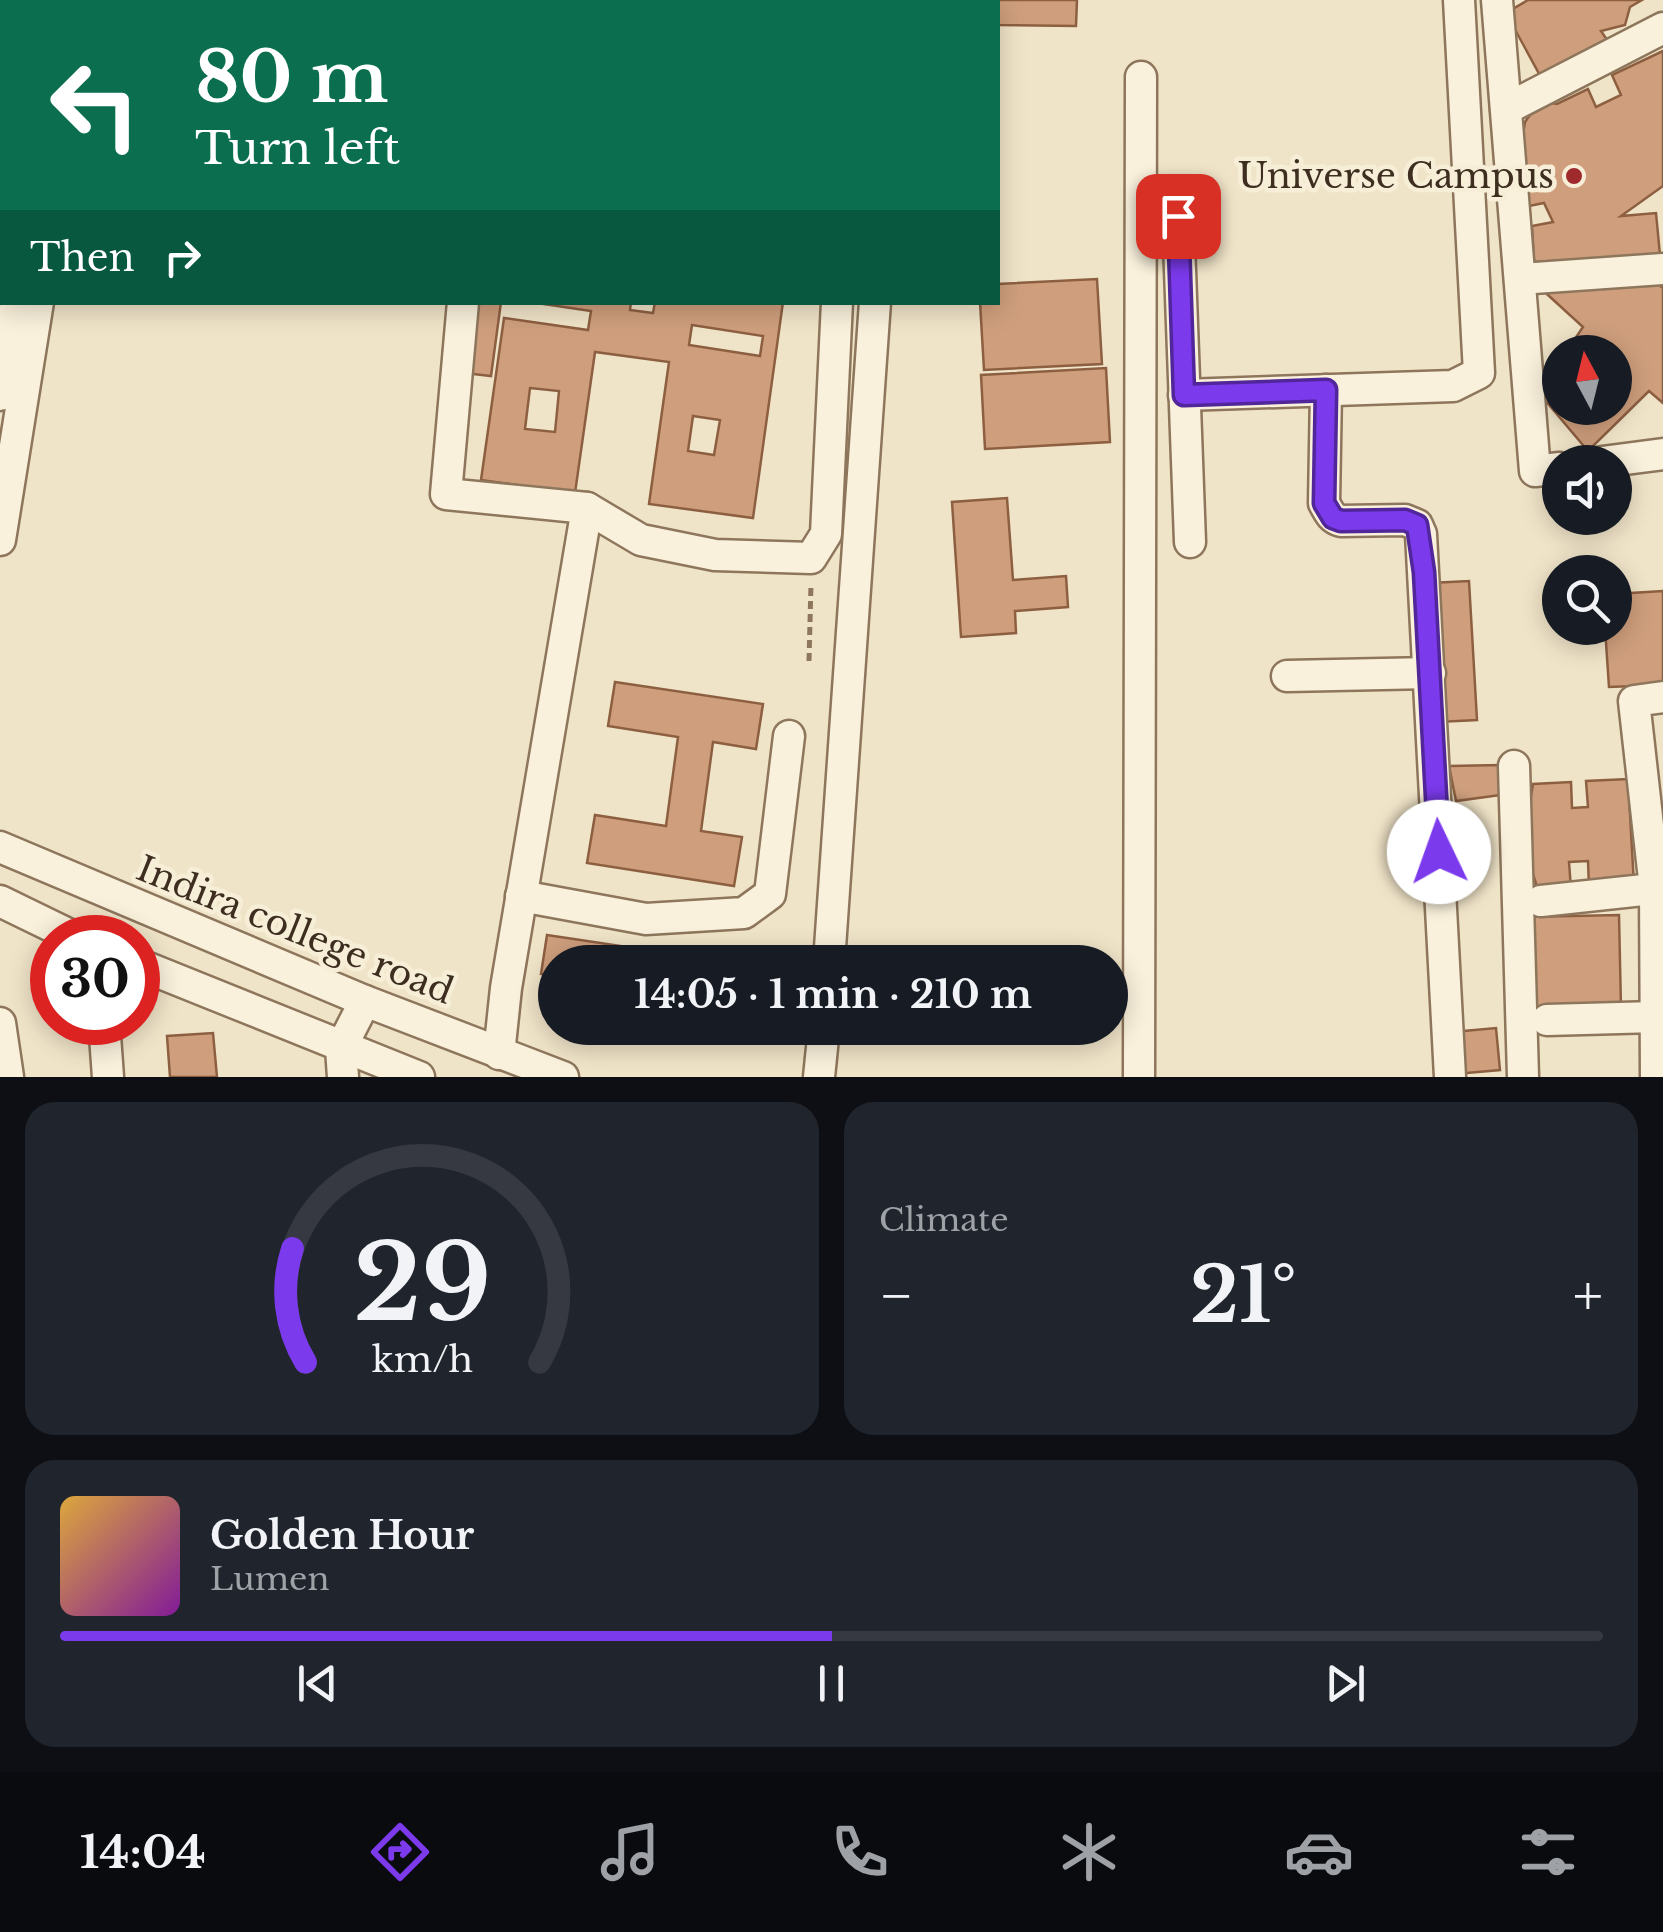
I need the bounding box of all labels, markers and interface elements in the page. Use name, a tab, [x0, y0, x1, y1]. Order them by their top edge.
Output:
text: 80 m	[195, 34, 388, 121]
icon: left	[30, 40, 160, 170]
text: Turn left	[195, 120, 400, 176]
place label: Universe Campus	[1238, 154, 1554, 197]
marker: Universe Campus	[1563, 165, 1585, 187]
pin	[1136, 174, 1221, 259]
icon: arrive	[1151, 189, 1206, 244]
icon: right	[155, 230, 210, 285]
text: Then	[30, 234, 135, 281]
north arrow	[1542, 335, 1632, 425]
map controls	[1542, 335, 1632, 645]
button: sound	[1542, 445, 1632, 535]
button: search	[1542, 555, 1632, 645]
position arrow	[1387, 800, 1491, 904]
street label: Indira college road	[131, 846, 460, 1013]
speed limit sign: 30	[30, 915, 160, 1045]
text: 14:05 · 1 min · 210 m	[634, 971, 1032, 1018]
text: Climate	[879, 1200, 1008, 1240]
text: 29	[353, 1219, 491, 1348]
text: 21°	[1190, 1249, 1297, 1342]
text: −	[879, 1262, 914, 1330]
text: +	[1573, 1262, 1603, 1330]
text: km/h	[371, 1337, 473, 1382]
text: Golden Hour	[210, 1512, 474, 1559]
text: Lumen	[210, 1559, 329, 1599]
icon: previous	[290, 1656, 345, 1711]
icon: pause	[804, 1656, 859, 1711]
icon: next	[1318, 1656, 1373, 1711]
icon: directions	[365, 1817, 435, 1887]
icon: music	[595, 1817, 665, 1887]
icon: phone	[825, 1817, 895, 1887]
icon: climate	[1054, 1817, 1124, 1887]
icon: car	[1284, 1817, 1354, 1887]
icon: filters	[1513, 1817, 1583, 1887]
text: 14:04	[80, 1824, 206, 1880]

